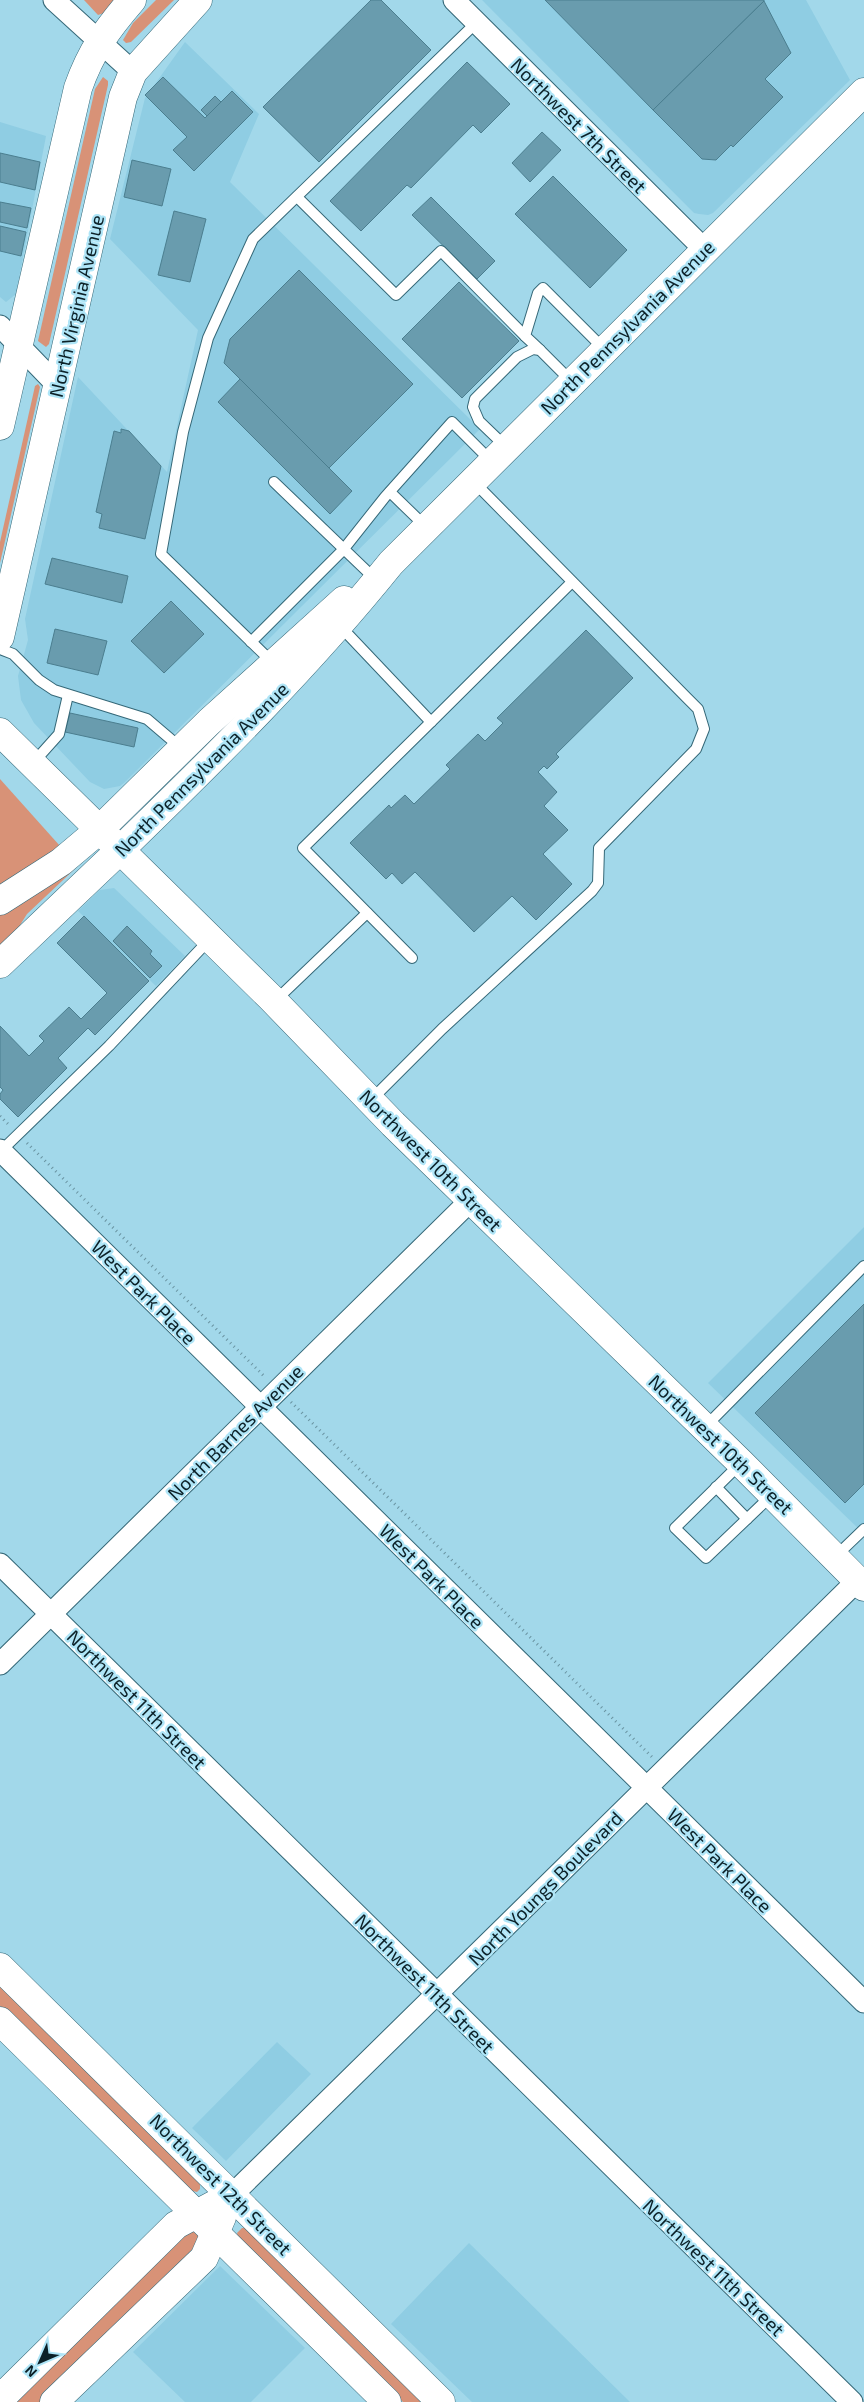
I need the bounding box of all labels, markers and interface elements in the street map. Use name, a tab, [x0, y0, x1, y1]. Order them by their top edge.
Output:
street label: Northwest 7th Street	[506, 52, 652, 198]
street label: North Virginia Avenue	[44, 212, 108, 400]
street label: North Pennsylvania Avenue	[535, 235, 719, 419]
street label: North Pennsylvania Avenue	[109, 677, 293, 861]
street label: Northwest 10th Street	[355, 1084, 507, 1236]
street label: West Park Place	[87, 1235, 201, 1349]
street label: North Barnes Avenue	[162, 1359, 308, 1505]
street label: Northwest 10th Street	[644, 1369, 798, 1519]
street label: West Park Place	[375, 1519, 489, 1633]
street label: Northwest 11th Street	[63, 1625, 211, 1773]
street label: West Park Place	[663, 1803, 777, 1917]
street label: North Youngs Boulevard	[463, 1806, 627, 1970]
street label: Northwest 11th Street	[351, 1909, 499, 2057]
street label: Northwest 12th Street	[145, 2108, 297, 2260]
street label: Northwest 11th Street	[639, 2194, 789, 2340]
north arrow	[15, 2337, 65, 2387]
text: N	[21, 2362, 40, 2381]

